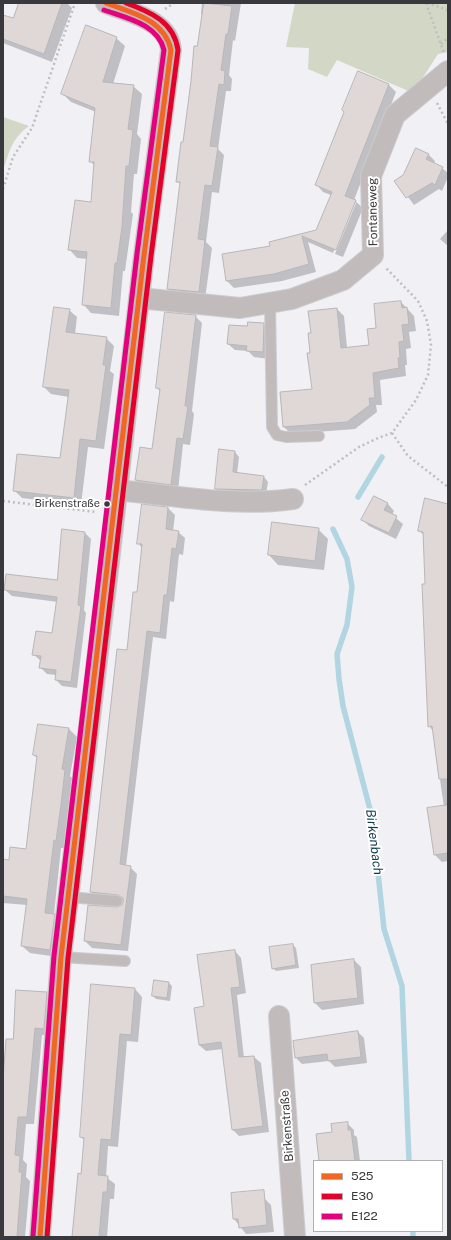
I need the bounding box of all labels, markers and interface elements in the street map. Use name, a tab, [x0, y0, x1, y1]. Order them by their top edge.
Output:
street label: Fontaneweg	[365, 177, 381, 247]
place label: Birkenstraße	[34, 497, 100, 511]
marker: Birkenstraße	[102, 499, 112, 509]
water label: Birkenbach	[362, 808, 386, 876]
street label: Birkenstraße	[277, 1090, 297, 1162]
legend	[313, 1160, 443, 1232]
text: 525	[351, 1169, 374, 1183]
text: E30	[351, 1189, 373, 1203]
text: E122	[351, 1209, 378, 1223]

